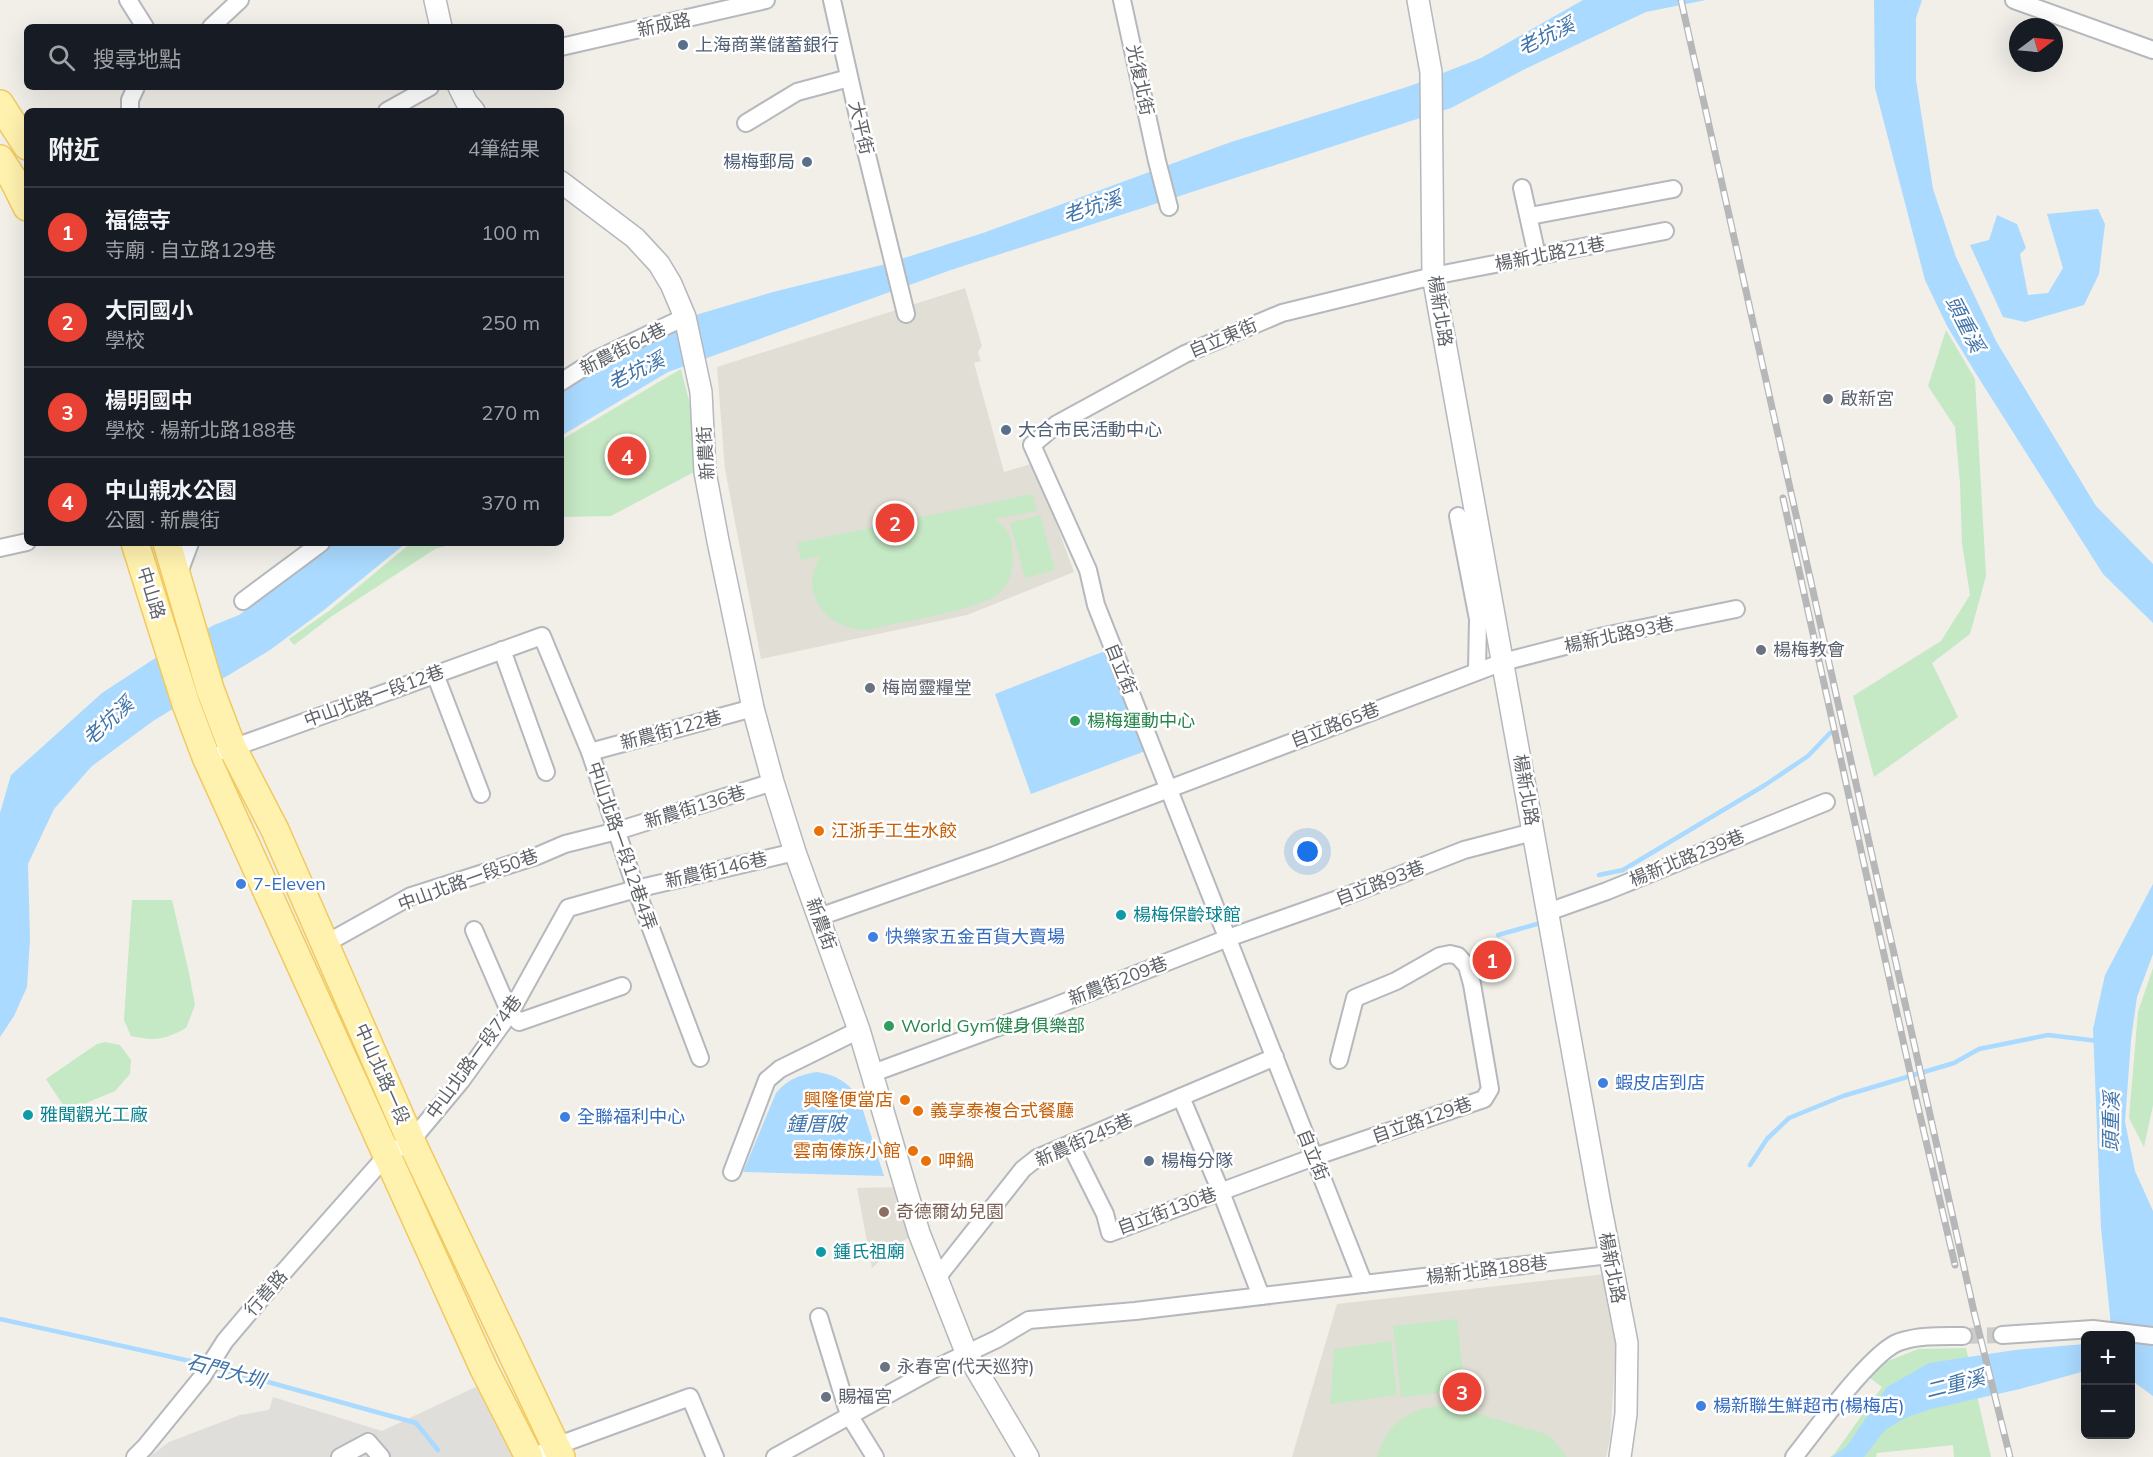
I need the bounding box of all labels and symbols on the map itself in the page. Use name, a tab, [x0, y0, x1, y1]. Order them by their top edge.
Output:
street label: 新成路	[635, 8, 693, 41]
water label: 老坑溪	[1513, 10, 1581, 60]
north arrow	[2009, 18, 2063, 72]
place label: 上海商業儲蓄銀行	[695, 33, 839, 56]
marker: 上海商業儲蓄銀行	[676, 38, 690, 52]
street label: 光復北街	[1122, 42, 1159, 118]
street label: 大平街	[844, 99, 879, 157]
place label: 楊梅郵局	[723, 150, 795, 173]
marker: 楊梅郵局	[800, 155, 814, 169]
water label: 老坑溪	[1059, 184, 1127, 228]
street label: 楊新北路21巷	[1493, 232, 1607, 275]
street label: 楊新北路	[1424, 274, 1457, 348]
water label: 頭重溪	[1941, 291, 1992, 359]
street label: 自立東街	[1185, 313, 1260, 362]
street label: 新農街64巷	[576, 317, 670, 380]
water label: 老坑溪	[603, 345, 671, 395]
place label: 啟新宮	[1840, 387, 1894, 410]
marker: 啟新宮	[1821, 392, 1835, 406]
place label: 大合市民活動中心	[1018, 418, 1162, 441]
marker: 大合市民活動中心	[999, 423, 1013, 437]
street label: 新農街	[692, 425, 719, 481]
pin: 4	[608, 434, 646, 478]
pin: 2	[876, 500, 914, 546]
street label: 中山路	[133, 564, 170, 622]
street label: 楊新北路93巷	[1562, 612, 1676, 657]
place label: 楊梅教會	[1773, 638, 1845, 661]
street label: 自立街	[1101, 639, 1142, 698]
marker: 楊梅教會	[1754, 643, 1768, 657]
street label: 中山北路一段12巷	[301, 659, 447, 732]
place label: 梅崗靈糧堂	[882, 676, 972, 699]
marker: 梅崗靈糧堂	[863, 681, 877, 695]
water label: 老坑溪	[77, 689, 141, 750]
street label: 自立路65巷	[1287, 697, 1383, 752]
street label: 新農街122巷	[617, 705, 724, 754]
place label: 楊梅運動中心	[1087, 709, 1195, 732]
marker: 楊梅運動中心	[1068, 714, 1082, 728]
street label: 楊新北路	[1509, 752, 1544, 827]
street label: 中山北路一段12巷4弄	[583, 759, 662, 933]
street label: 新農街136巷	[642, 780, 748, 833]
place label: 江浙手工生水餃	[831, 819, 957, 842]
marker: 江浙手工生水餃	[812, 824, 826, 838]
street label: 楊新北路239巷	[1626, 824, 1748, 891]
your location	[1293, 837, 1322, 866]
street label: 中山北路一段50巷	[395, 843, 541, 916]
street label: 新農街146巷	[662, 847, 769, 892]
street label: 自立路93巷	[1332, 855, 1428, 910]
place label: 7-Eleven	[253, 872, 326, 895]
marker: 7-Eleven	[234, 877, 248, 891]
street label: 新農街	[801, 895, 842, 953]
place label: 楊梅保齡球館	[1133, 903, 1241, 926]
marker: 楊梅保齡球館	[1114, 908, 1128, 922]
place label: 快樂家五金百貨大賣場	[885, 925, 1065, 948]
marker: 快樂家五金百貨大賣場	[866, 930, 880, 944]
pin: 1	[1472, 938, 1512, 982]
street label: 新農街209巷	[1065, 951, 1171, 1010]
street label: 中山北路一段74巷	[421, 990, 526, 1123]
place label: World Gym健身俱樂部	[901, 1014, 1085, 1037]
marker: World Gym健身俱樂部	[882, 1019, 896, 1033]
street label: 中山北路一段	[350, 1020, 415, 1128]
place label: 蝦皮店到店	[1615, 1071, 1705, 1094]
marker: 蝦皮店到店	[1596, 1076, 1610, 1090]
place label: 興隆便當店	[803, 1088, 893, 1111]
water label: 頭重溪	[2097, 1089, 2124, 1152]
street label: 自立路129巷	[1369, 1092, 1475, 1147]
marker: 興隆便當店	[898, 1093, 912, 1107]
place label: 義享泰複合式餐廳	[930, 1099, 1074, 1122]
place label: 雅聞觀光工廠	[40, 1103, 148, 1126]
marker: 義享泰複合式餐廳	[911, 1104, 925, 1118]
place label: 全聯福利中心	[577, 1105, 685, 1128]
marker: 雅聞觀光工廠	[21, 1108, 35, 1122]
street label: 新農街245巷	[1031, 1108, 1136, 1171]
marker: 全聯福利中心	[558, 1110, 572, 1124]
water label: 鍾厝陂	[786, 1111, 849, 1136]
street label: 自立街	[1293, 1125, 1334, 1184]
place label: 雲南傣族小館	[793, 1139, 901, 1162]
marker: 雲南傣族小館	[906, 1144, 920, 1158]
place label: 呷鍋	[938, 1149, 974, 1172]
place label: 楊梅分隊	[1161, 1149, 1233, 1172]
marker: 呷鍋	[919, 1154, 933, 1168]
marker: 楊梅分隊	[1142, 1154, 1156, 1168]
street label: 自立街130巷	[1114, 1182, 1220, 1239]
place label: 奇德爾幼兒園	[896, 1200, 1004, 1223]
marker: 奇德爾幼兒園	[877, 1205, 891, 1219]
street label: 楊新北路	[1594, 1230, 1631, 1305]
place label: 鍾氏祖廟	[833, 1240, 905, 1263]
marker: 鍾氏祖廟	[814, 1245, 828, 1259]
street label: 楊新北路188巷	[1425, 1251, 1549, 1288]
street label: 行善路	[239, 1265, 292, 1321]
water label: 石門大圳	[184, 1348, 271, 1394]
place label: 永春宮(代天巡狩)	[897, 1355, 1034, 1378]
marker: 永春宮(代天巡狩)	[878, 1360, 892, 1374]
water label: 二重溪	[1923, 1363, 1990, 1403]
pin: 3	[1442, 1370, 1482, 1414]
place label: 賜福宮	[838, 1385, 892, 1408]
marker: 賜福宮	[819, 1390, 833, 1404]
place label: 楊新聯生鮮超市(楊梅店)	[1713, 1394, 1904, 1417]
marker: 楊新聯生鮮超市(楊梅店)	[1694, 1399, 1708, 1413]

